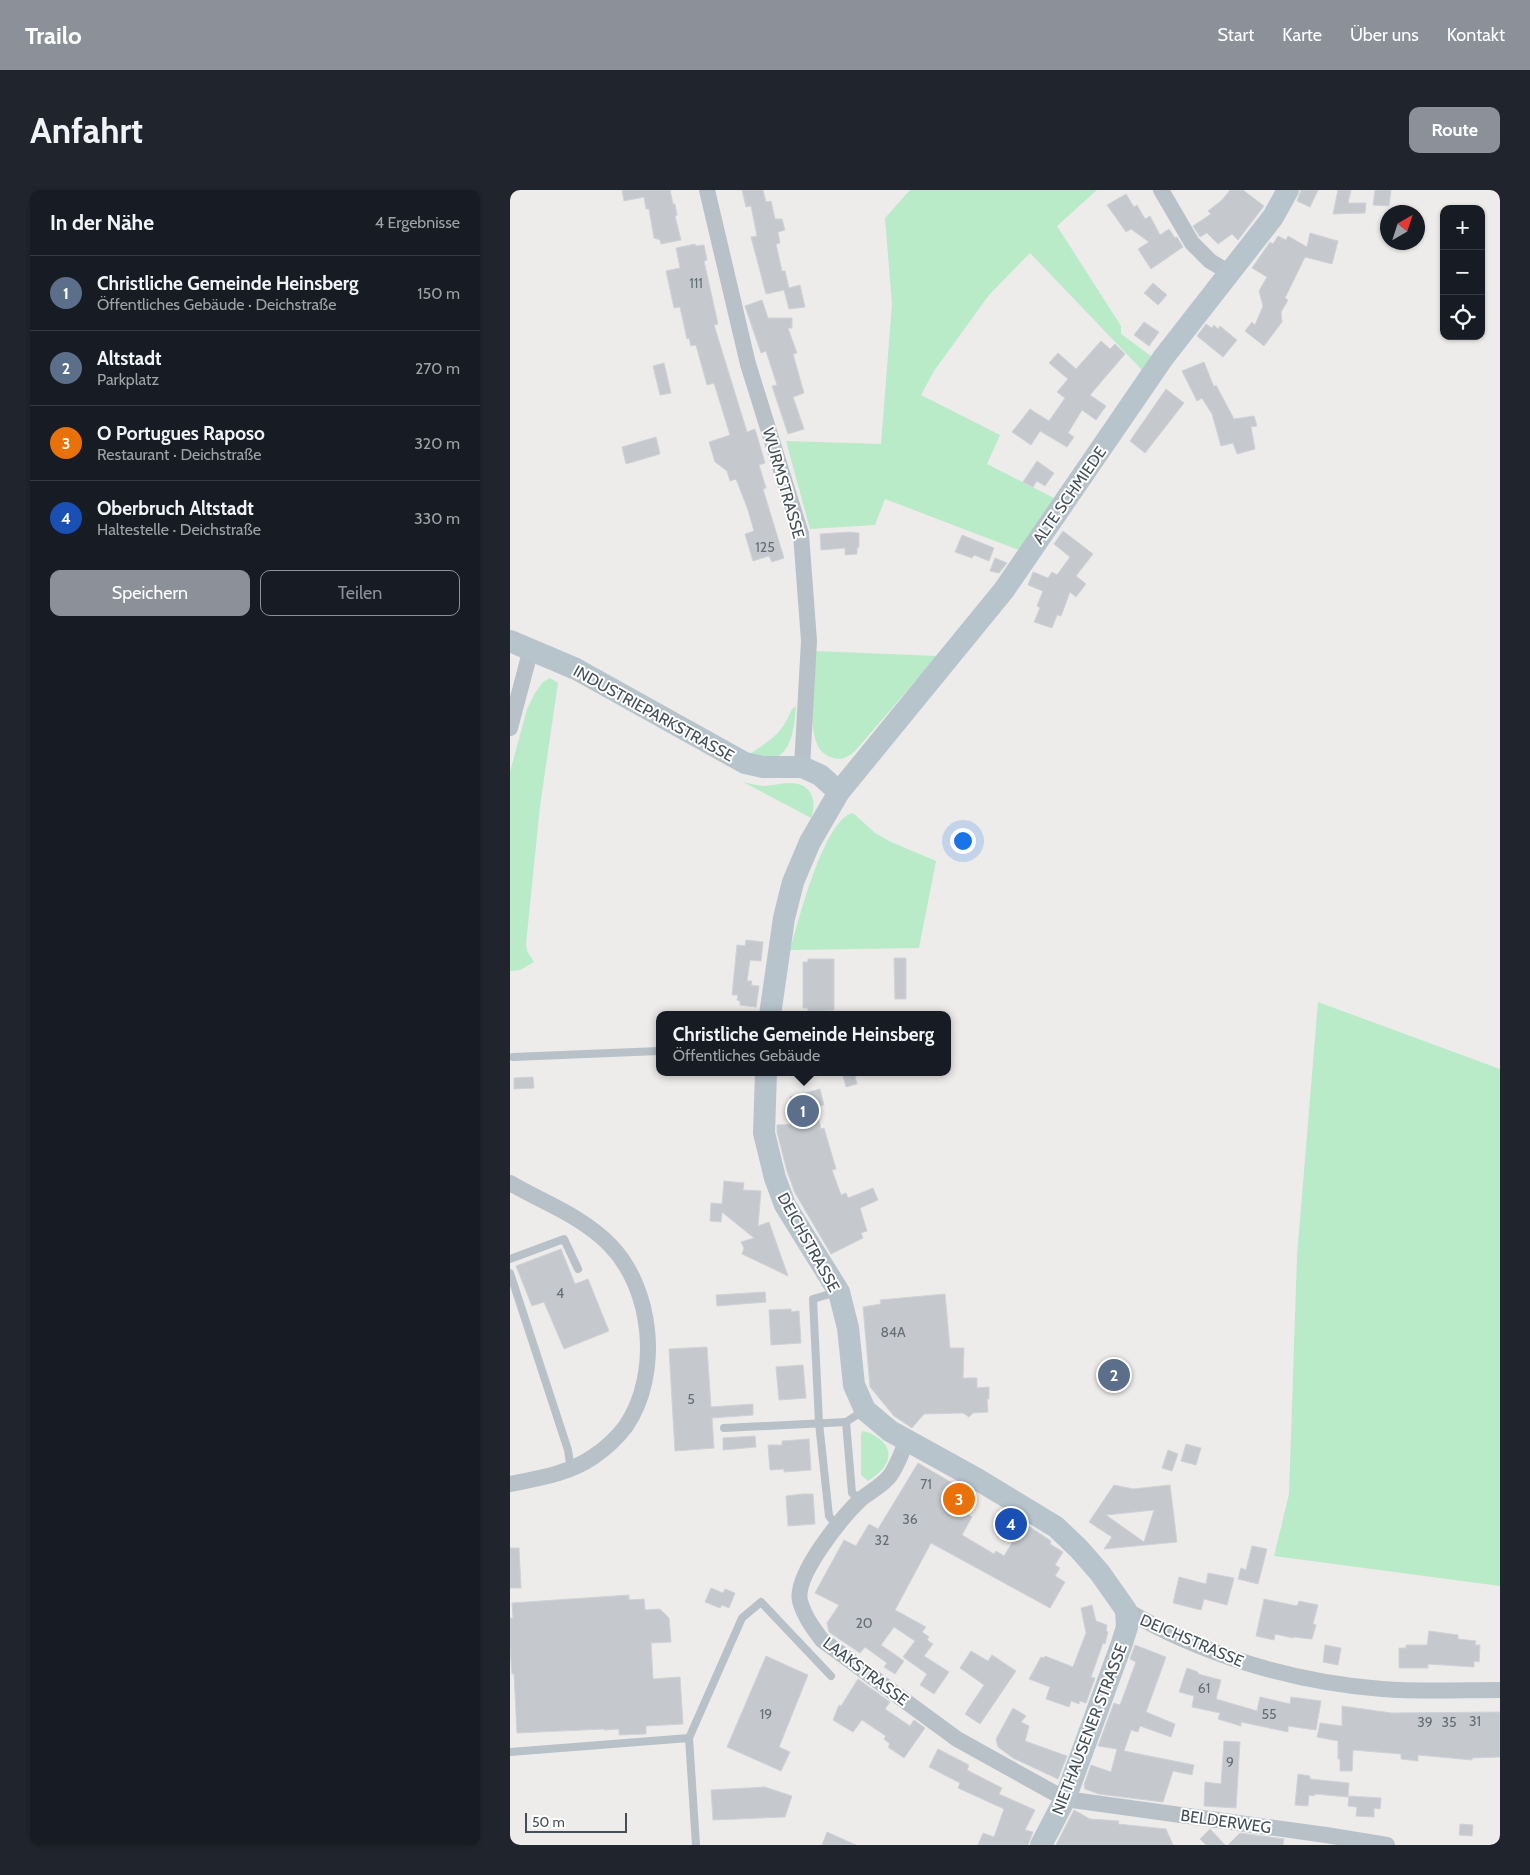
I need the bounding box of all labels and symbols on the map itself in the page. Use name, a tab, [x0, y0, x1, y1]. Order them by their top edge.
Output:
north arrow	[1380, 205, 1425, 250]
house number: 111	[689, 274, 703, 292]
street label: WURMSTRASSE	[759, 426, 808, 541]
street label: ALTE SCHMIEDE	[1029, 443, 1110, 548]
house number: 125	[755, 538, 775, 556]
street label: INDUSTRIEPARKSTRASSE	[570, 661, 738, 766]
your location	[950, 828, 976, 854]
pin: 1	[787, 1092, 819, 1130]
street label: DEICHSTRASSE	[773, 1189, 844, 1295]
house number: 4	[556, 1284, 564, 1302]
house number: 84A	[880, 1323, 906, 1341]
pin: 2	[1098, 1356, 1130, 1394]
house number: 5	[687, 1390, 695, 1408]
house number: 71	[920, 1475, 932, 1493]
pin: 3	[943, 1480, 975, 1518]
pin: 4	[995, 1505, 1027, 1543]
house number: 36	[902, 1510, 918, 1528]
house number: 32	[875, 1531, 889, 1549]
street label: DEICHSTRASSE	[1137, 1610, 1247, 1671]
house number: 20	[855, 1614, 873, 1632]
street label: LAAKSTRASSE	[819, 1633, 912, 1710]
street label: NIETHAUSENER STRASSE	[1048, 1641, 1131, 1817]
house number: 61	[1198, 1679, 1210, 1697]
house number: 19	[760, 1705, 772, 1723]
house number: 55	[1261, 1705, 1277, 1723]
house number: 31	[1469, 1712, 1481, 1730]
house number: 39	[1417, 1713, 1433, 1731]
house number: 35	[1441, 1713, 1457, 1731]
house number: 9	[1226, 1753, 1234, 1771]
street label: BELDERWEG	[1179, 1806, 1272, 1837]
scale bar	[525, 1810, 628, 1833]

